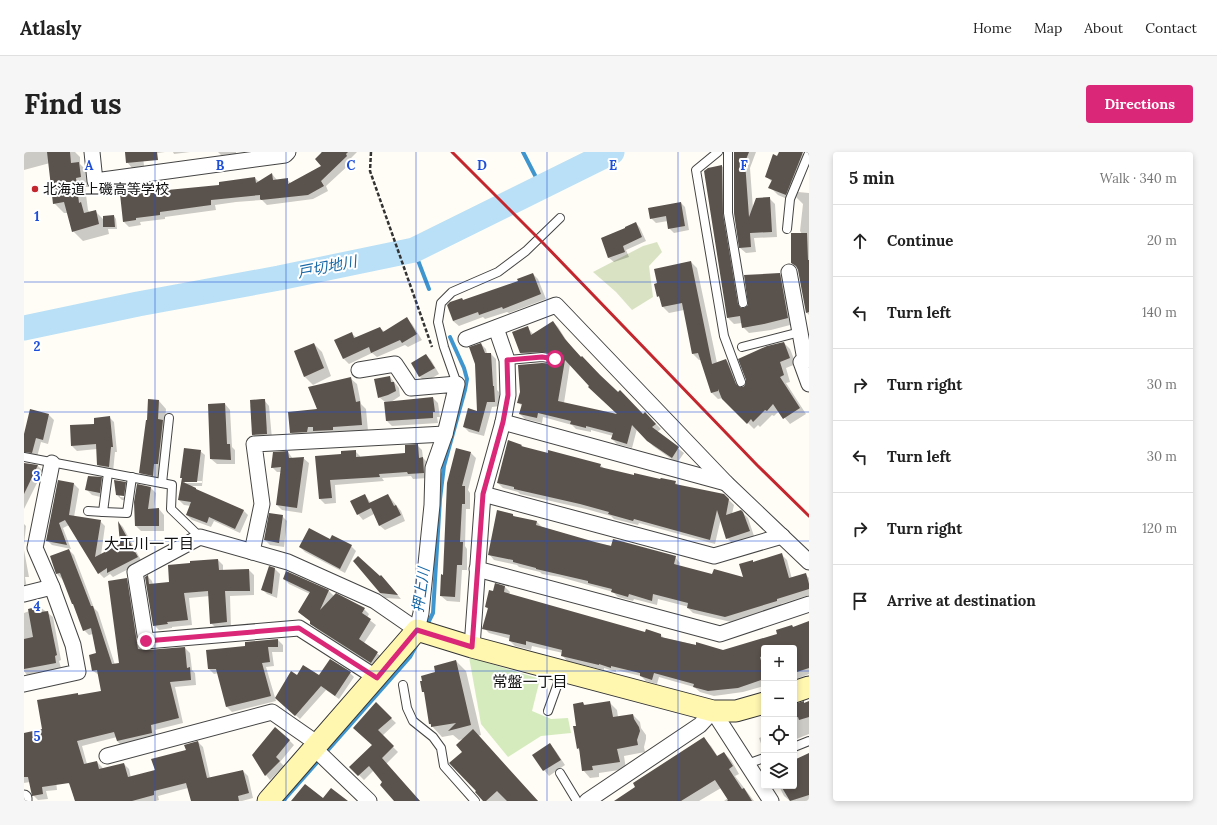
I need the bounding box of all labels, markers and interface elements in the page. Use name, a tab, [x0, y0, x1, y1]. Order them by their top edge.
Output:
text: Atlasly	[20, 16, 81, 40]
text: Home	[973, 19, 1012, 37]
text: Map	[1034, 19, 1062, 37]
text: About	[1084, 19, 1123, 37]
text: Contact	[1145, 19, 1197, 37]
button: Directions	[1086, 85, 1193, 123]
text: Find us	[24, 86, 122, 122]
text: A	[85, 157, 94, 174]
text: B	[216, 157, 225, 174]
text: C	[347, 157, 356, 174]
text: D	[477, 157, 487, 174]
text: E	[609, 157, 617, 174]
text: F	[740, 157, 748, 174]
text: 5 min	[849, 167, 895, 189]
text: Walk · 340 m	[1100, 170, 1177, 187]
place label: 北海道上磯高等学校	[43, 180, 169, 198]
marker: 北海道上磯高等学校	[30, 184, 40, 194]
text: 1	[34, 208, 40, 225]
icon: ahead	[849, 230, 871, 252]
text: Continue	[887, 231, 953, 250]
text: 20 m	[1147, 232, 1177, 249]
water label: 戸切地川	[296, 251, 360, 282]
icon: left	[849, 302, 871, 324]
text: Turn left	[887, 303, 951, 322]
text: 140 m	[1142, 304, 1177, 321]
text: 2	[34, 338, 41, 355]
route start	[546, 350, 564, 368]
icon: right	[849, 374, 871, 396]
text: Turn right	[887, 375, 963, 394]
text: 30 m	[1147, 376, 1177, 393]
icon: left	[849, 446, 871, 468]
text: Turn left	[887, 447, 951, 466]
text: 30 m	[1147, 448, 1177, 465]
text: 3	[33, 468, 41, 485]
icon: right	[849, 518, 871, 540]
text: Turn right	[887, 519, 963, 538]
text: 120 m	[1142, 520, 1177, 537]
district label: 大工川一丁目	[104, 534, 194, 553]
water label: 押上川	[408, 564, 433, 614]
icon: arrive	[849, 590, 871, 612]
text: Arrive at destination	[887, 591, 1036, 610]
text: 4	[33, 598, 41, 615]
route end	[137, 632, 155, 650]
map controls	[761, 645, 797, 789]
button: +	[761, 645, 797, 681]
district label: 常盤一丁目	[492, 672, 568, 691]
button: −	[761, 681, 797, 717]
button: locate	[761, 717, 797, 753]
text: 5	[33, 728, 41, 745]
button: layers	[761, 753, 797, 789]

